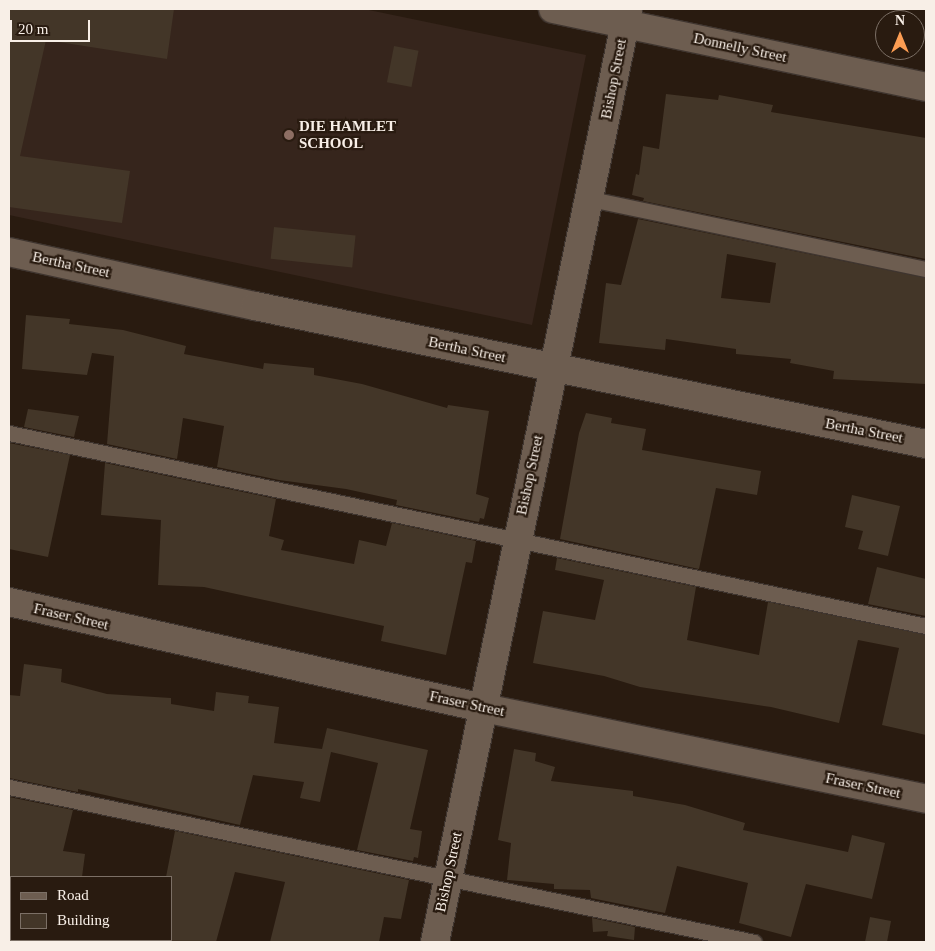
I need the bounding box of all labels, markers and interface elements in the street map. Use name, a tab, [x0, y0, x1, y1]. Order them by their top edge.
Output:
scale bar	[12, 10, 92, 42]
north arrow	[875, 10, 925, 60]
text: N	[895, 13, 905, 28]
text: 20 m	[18, 21, 48, 37]
street label: Donnelly Street	[692, 29, 788, 67]
street label: Bishop Street	[597, 37, 631, 121]
place label: DIE HAMLET SCHOOL	[299, 117, 396, 152]
marker: DIE HAMLET SCHOOL	[283, 129, 295, 141]
street label: Bertha Street	[31, 248, 111, 282]
street label: Bertha Street	[427, 333, 507, 367]
street label: Bertha Street	[824, 415, 904, 447]
street label: Bishop Street	[513, 433, 547, 517]
street label: Fraser Street	[32, 600, 110, 634]
street label: Fraser Street	[428, 687, 506, 721]
street label: Fraser Street	[824, 769, 902, 803]
street label: Bishop Street	[432, 830, 466, 914]
legend	[10, 876, 172, 941]
text: Road	[57, 887, 89, 903]
text: Building	[57, 912, 110, 928]

